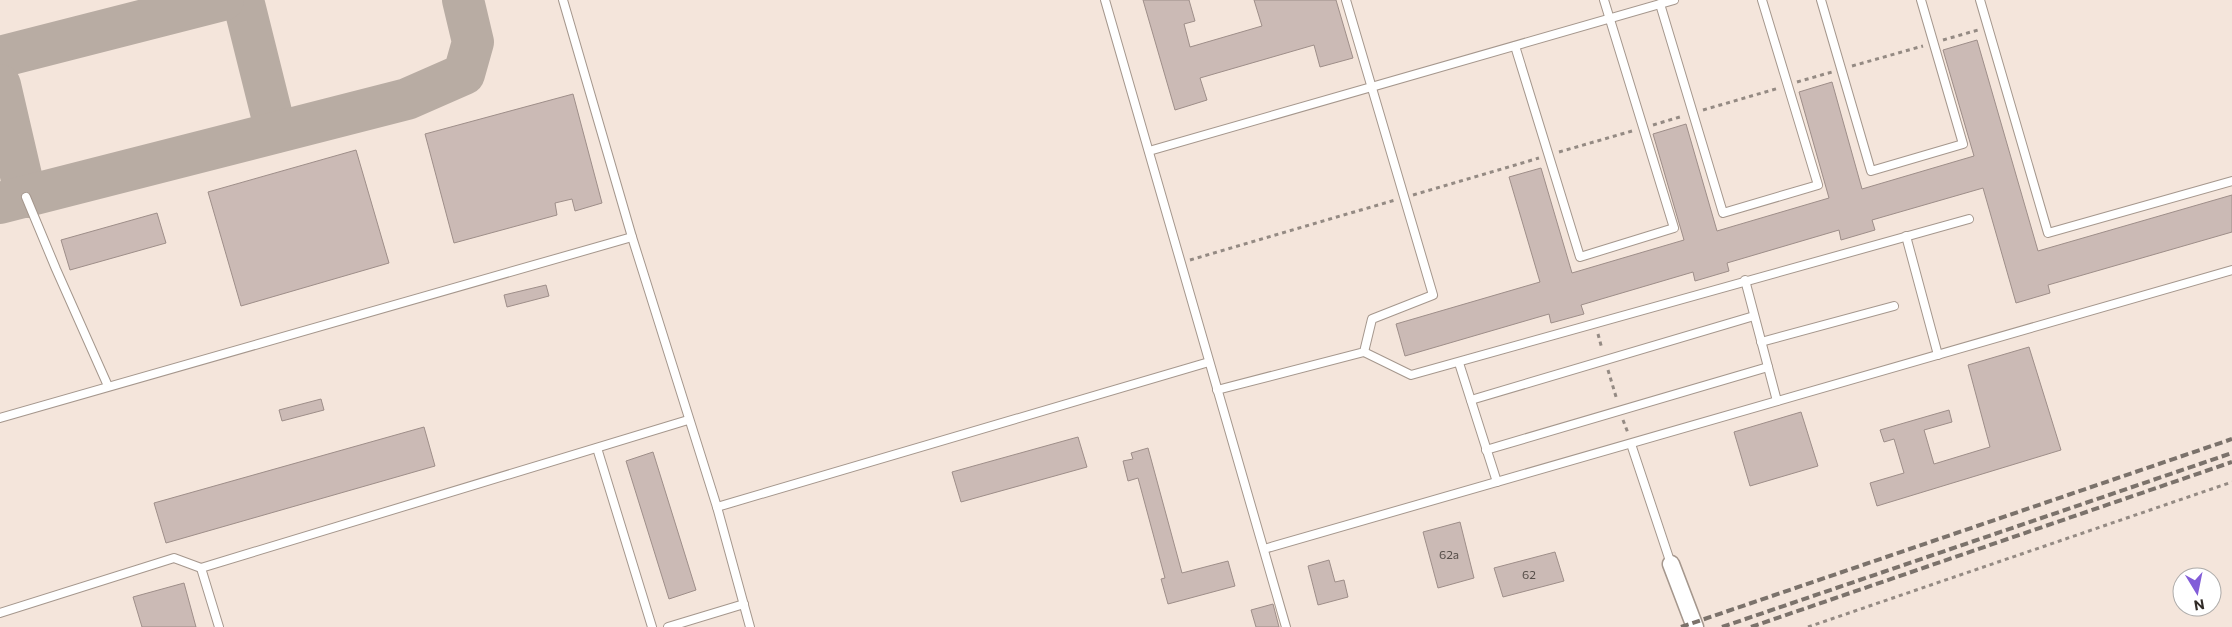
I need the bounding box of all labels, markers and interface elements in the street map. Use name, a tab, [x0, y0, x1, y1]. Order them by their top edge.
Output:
house number: 62a	[1439, 547, 1459, 561]
house number: 62	[1522, 567, 1536, 581]
north arrow	[2172, 567, 2222, 617]
text: N	[2193, 596, 2206, 615]

